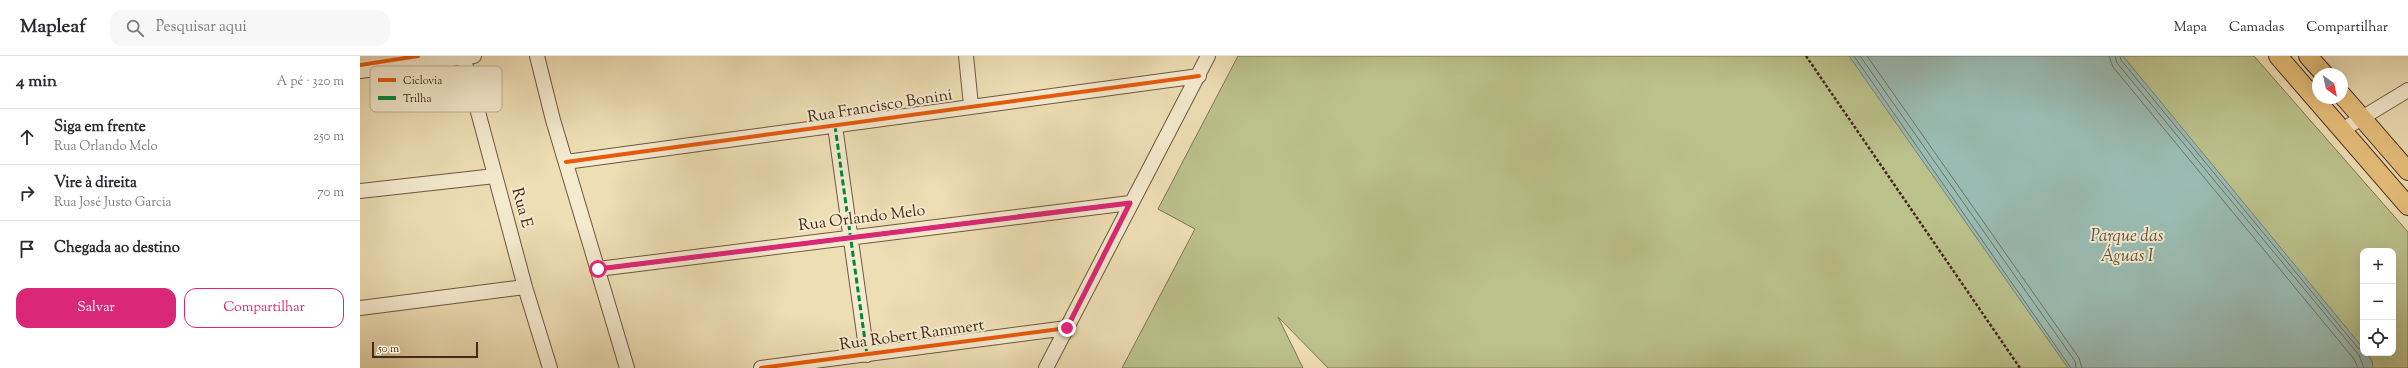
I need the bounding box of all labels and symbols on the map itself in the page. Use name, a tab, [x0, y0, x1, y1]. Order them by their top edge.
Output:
legend	[370, 66, 502, 112]
north arrow	[2312, 68, 2348, 104]
text: Ciclovia	[403, 73, 442, 89]
street label: Rua Francisco Bonini	[806, 84, 955, 130]
text: Trilha	[403, 91, 432, 107]
street label: Rua E	[505, 185, 537, 231]
street label: Rua Orlando Melo	[797, 200, 927, 238]
water label: Parque das Águas I	[2091, 225, 2164, 269]
route start	[589, 260, 607, 278]
street label: Rua Robert Rammert	[838, 314, 986, 358]
route end	[1058, 319, 1076, 337]
scale bar	[372, 340, 478, 359]

